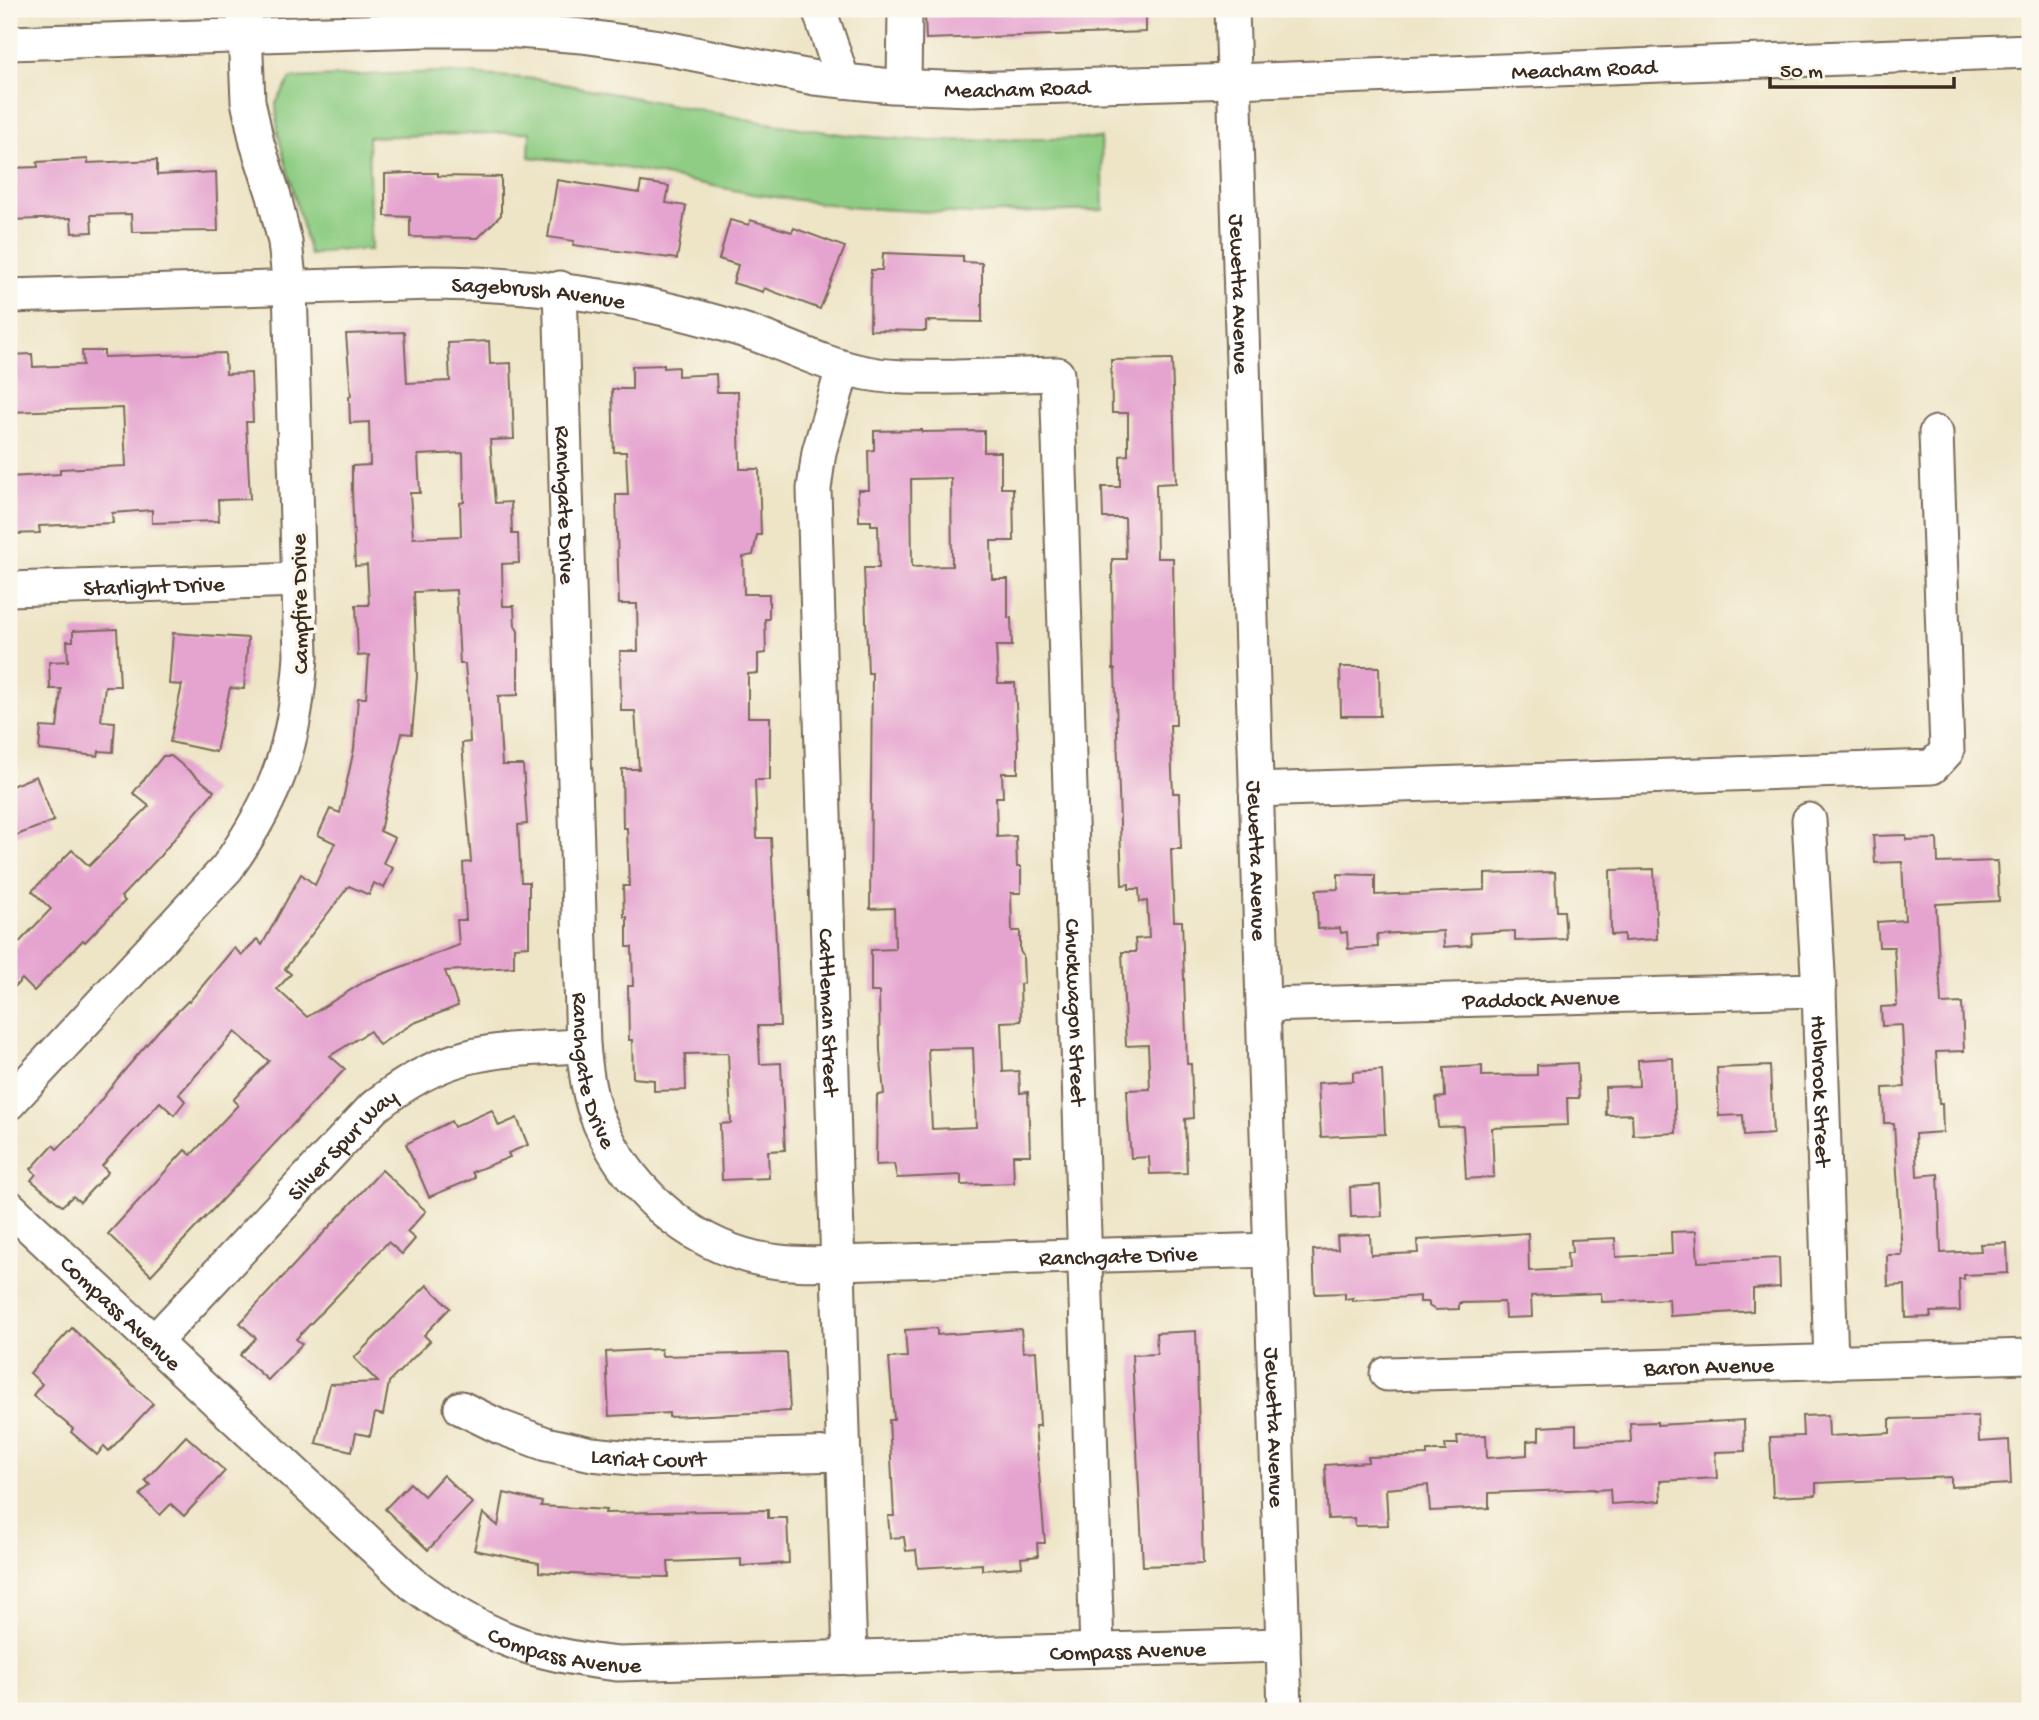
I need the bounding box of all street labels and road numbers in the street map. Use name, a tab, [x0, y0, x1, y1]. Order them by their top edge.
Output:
street label: Meacham Road	[1511, 55, 1659, 88]
street label: Meacham Road	[944, 75, 1092, 106]
street label: Jewetta Avenue	[1221, 214, 1253, 375]
street label: Sagebrush Avenue	[451, 273, 628, 317]
street label: Ranchgate Drive	[547, 425, 579, 586]
street label: Campfire Drive	[287, 532, 316, 674]
street label: Starlight Drive	[83, 572, 226, 604]
street label: Jewetta Avenue	[1239, 780, 1271, 942]
street label: Chuckwagon Street	[1057, 918, 1090, 1108]
street label: Cattleman Street	[811, 928, 843, 1098]
street label: Paddock Avenue	[1461, 985, 1621, 1017]
street label: Ranchgate Drive	[564, 992, 621, 1155]
street label: Holbrook Street	[1803, 1015, 1835, 1168]
street label: Silver Spur Way	[283, 1084, 403, 1208]
street label: Ranchgate Drive	[1038, 1242, 1199, 1274]
street label: Compass Avenue	[53, 1251, 186, 1379]
street label: Jewetta Avenue	[1257, 1347, 1289, 1509]
street label: Baron Avenue	[1642, 1353, 1776, 1384]
street label: Lariat Court	[589, 1444, 708, 1476]
street label: Compass Avenue	[482, 1623, 643, 1681]
street label: Compass Avenue	[1049, 1637, 1208, 1669]

